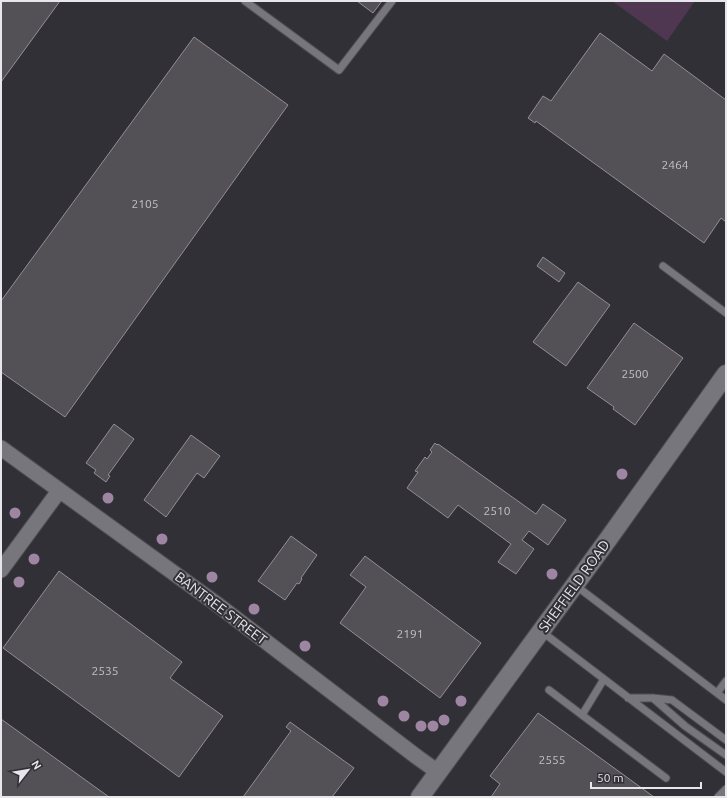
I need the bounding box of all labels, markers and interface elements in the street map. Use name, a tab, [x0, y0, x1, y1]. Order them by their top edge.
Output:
house number: 2464	[661, 158, 689, 171]
house number: 2105	[131, 197, 159, 210]
house number: 2500	[621, 367, 649, 380]
house number: 2510	[483, 504, 511, 517]
street label: SHEFFIELD ROAD	[535, 537, 613, 635]
street label: BANTREE STREET	[172, 568, 270, 648]
house number: 2191	[396, 627, 424, 640]
house number: 2535	[91, 664, 119, 677]
north arrow	[8, 750, 48, 790]
house number: 2555	[538, 753, 566, 766]
text: N	[29, 758, 44, 771]
scale bar	[591, 764, 701, 790]
text: 50 m	[597, 771, 624, 784]

